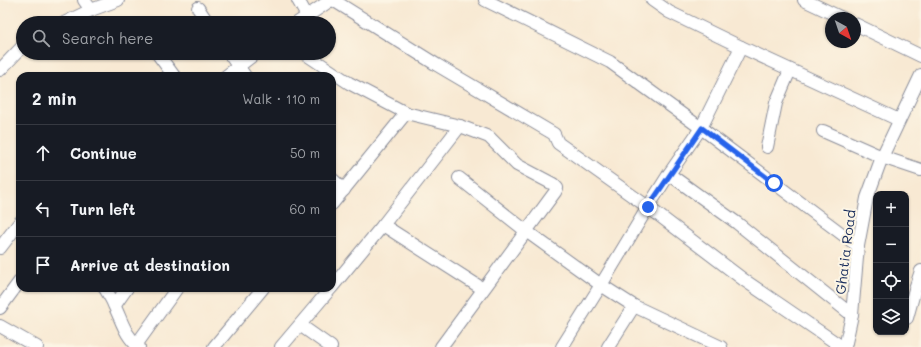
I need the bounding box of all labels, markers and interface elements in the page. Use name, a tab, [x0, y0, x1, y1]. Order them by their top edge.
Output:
north arrow	[825, 12, 861, 48]
search box	[16, 16, 336, 60]
icon: search	[30, 27, 52, 49]
text: Search here	[62, 28, 153, 48]
text: 2 min	[32, 87, 77, 109]
text: Walk · 110 m	[242, 90, 320, 107]
icon: ahead	[32, 142, 54, 164]
text: Continue	[70, 143, 137, 163]
text: 50 m	[290, 144, 320, 161]
route start	[765, 174, 783, 192]
map controls	[873, 191, 909, 335]
button: +	[873, 191, 909, 227]
icon: left	[32, 198, 54, 220]
route end	[639, 198, 657, 216]
text: Turn left	[70, 199, 135, 219]
text: 60 m	[290, 200, 320, 217]
street label: Ghatia Road	[830, 208, 860, 296]
button: −	[873, 227, 909, 263]
icon: arrive	[32, 254, 54, 276]
text: Arrive at destination	[70, 255, 230, 275]
button: locate	[873, 263, 909, 299]
button: layers	[873, 299, 909, 335]

